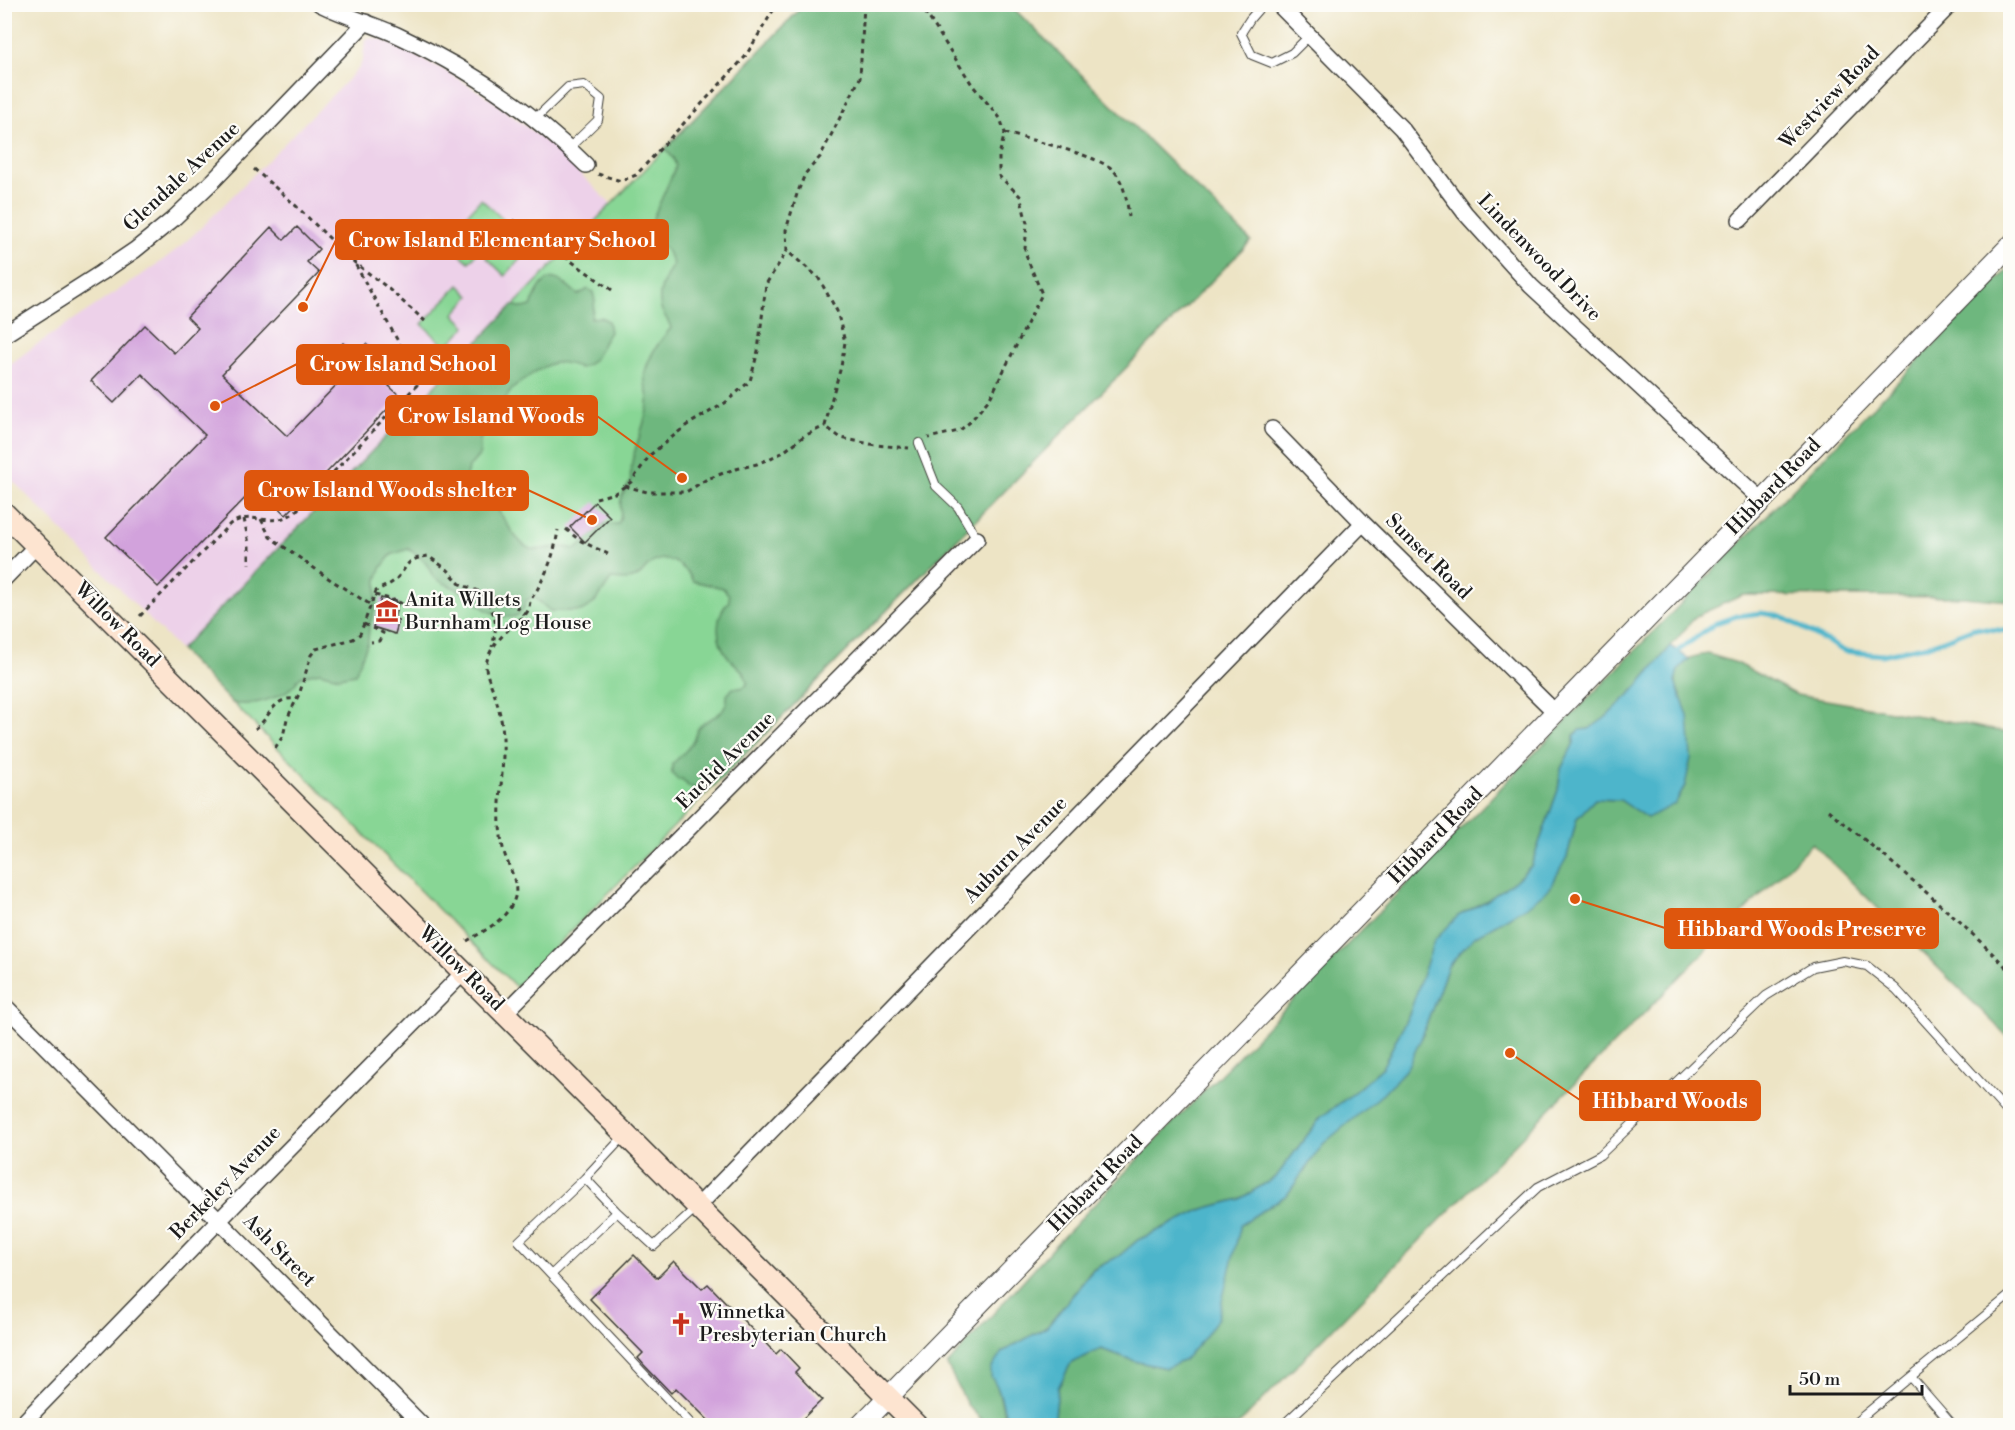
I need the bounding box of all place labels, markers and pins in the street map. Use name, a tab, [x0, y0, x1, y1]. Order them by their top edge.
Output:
callout: Crow Island Elementary School	[336, 220, 668, 259]
callout: Crow Island School	[297, 345, 509, 384]
callout: Crow Island Woods	[386, 396, 597, 435]
callout: Crow Island Woods shelter	[245, 471, 528, 510]
place label: Anita Willets Burnham Log House	[404, 588, 592, 636]
museum icon: Anita Willets Burnham Log House	[374, 598, 400, 624]
callout: Hibbard Woods Preserve	[1665, 909, 1938, 948]
callout: Hibbard Woods	[1580, 1081, 1760, 1120]
place label: Winnetka Presbyterian Church	[698, 1300, 887, 1348]
church icon: Winnetka Presbyterian Church	[668, 1311, 694, 1337]

